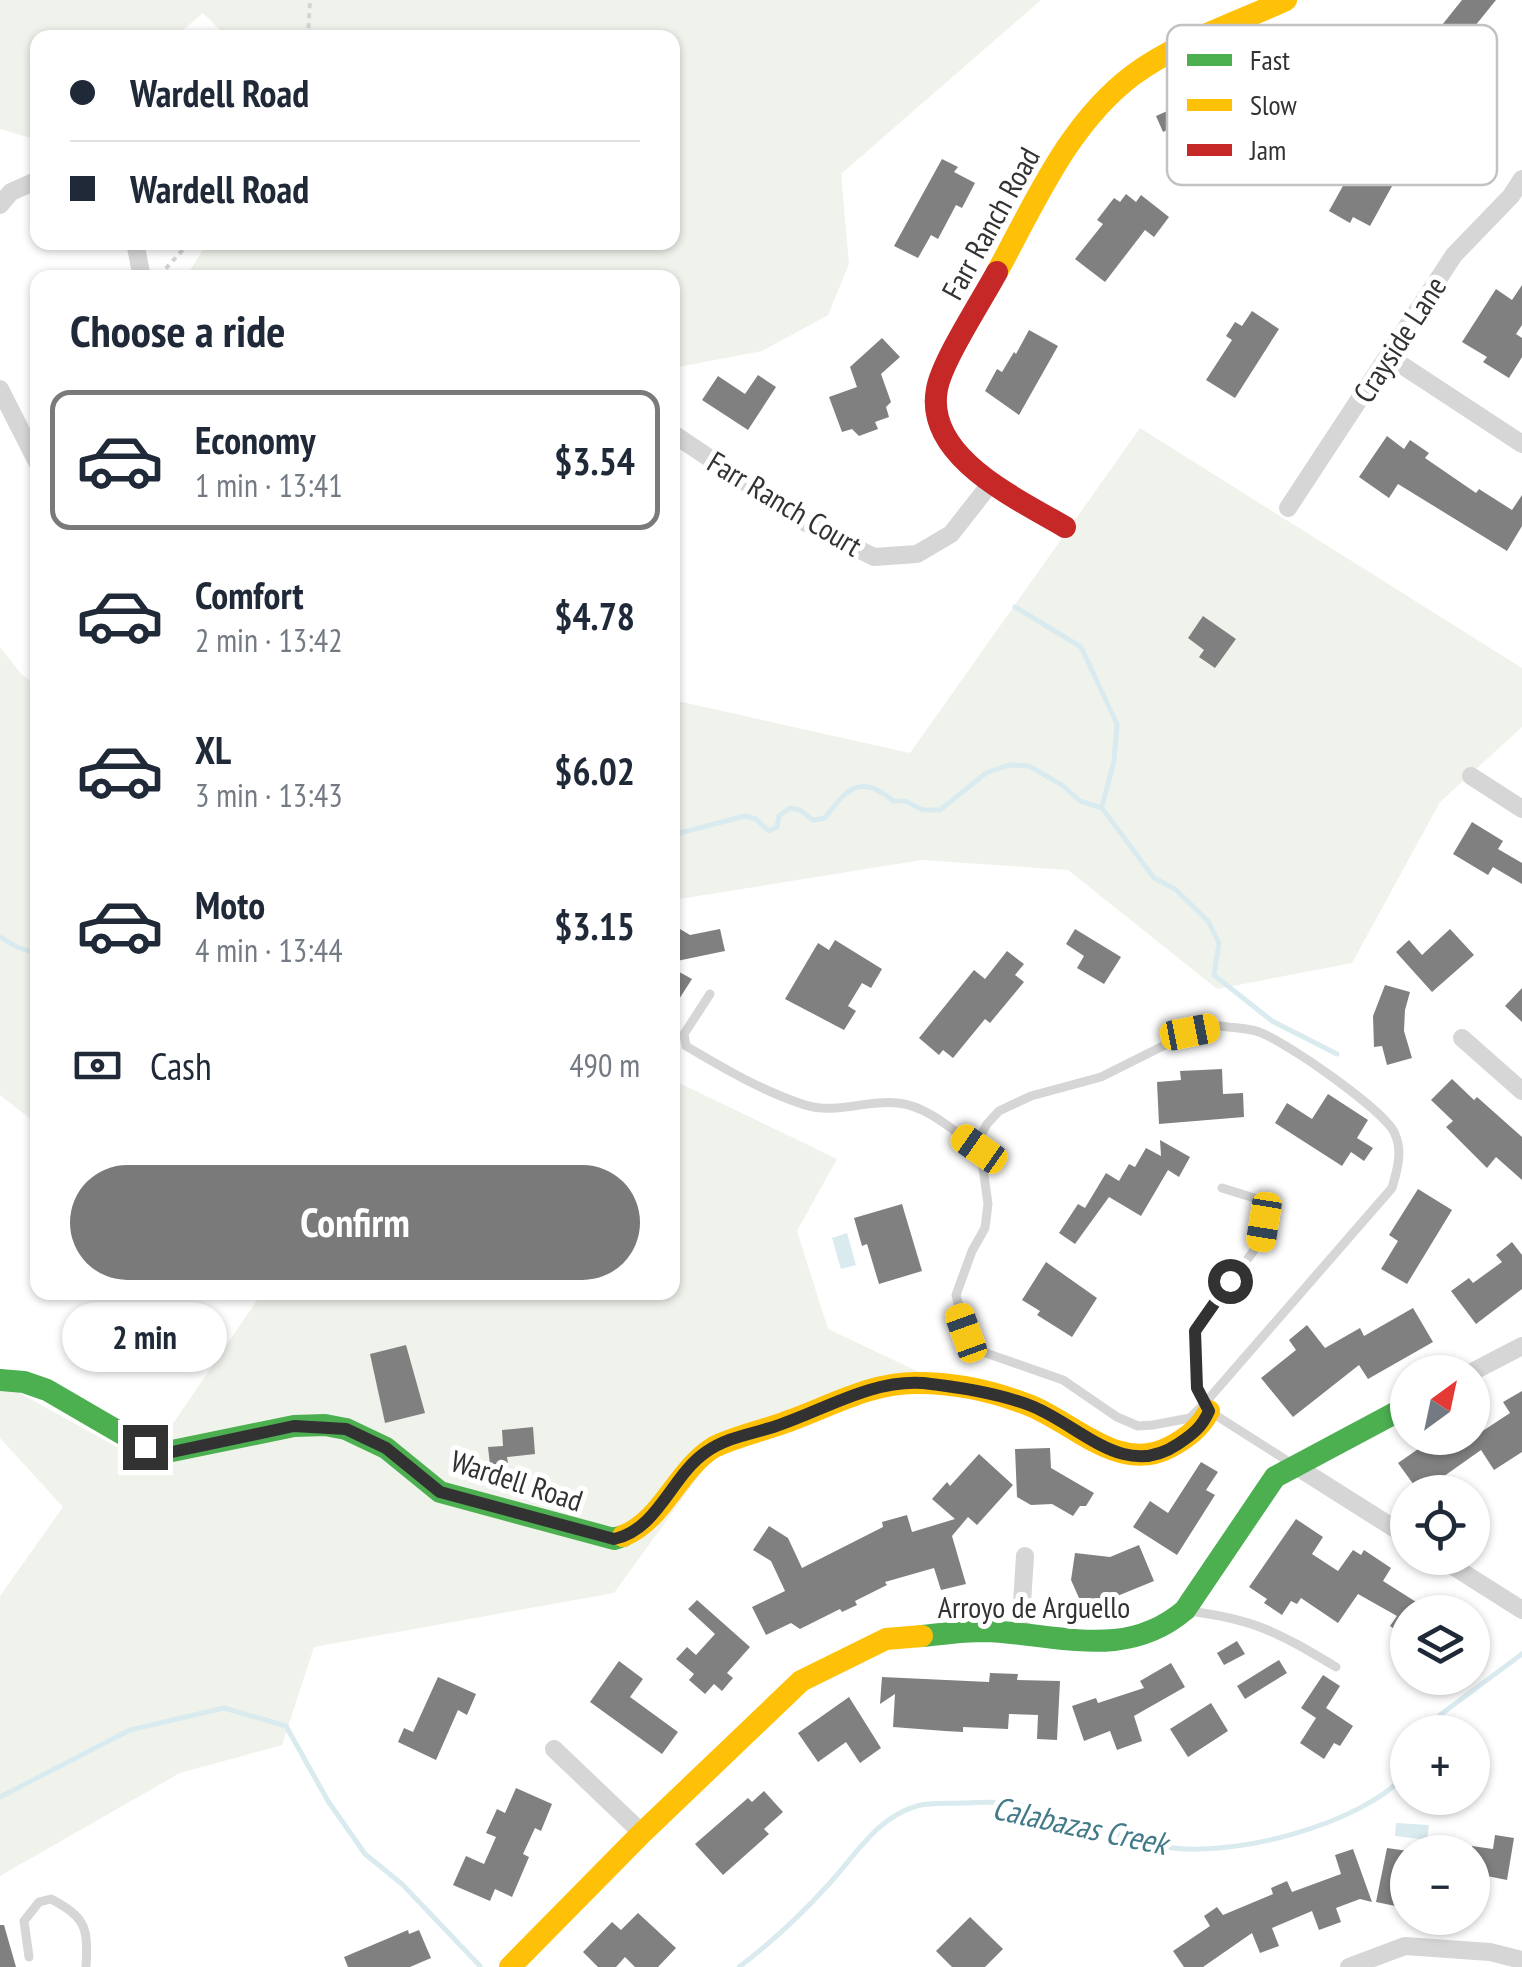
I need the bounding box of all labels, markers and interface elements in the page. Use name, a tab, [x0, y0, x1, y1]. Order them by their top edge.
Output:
legend	[1167, 25, 1497, 185]
text: Fast	[1250, 41, 1290, 78]
text: Wardell Road	[130, 68, 309, 117]
text: Slow	[1250, 86, 1297, 123]
text: Jam	[1249, 131, 1286, 168]
street label: Farr Ranch Road	[932, 140, 1048, 306]
text: Wardell Road	[130, 164, 309, 213]
street label: Crayside Lane	[1344, 268, 1454, 410]
text: Choose a ride	[70, 301, 285, 359]
icon: car	[75, 415, 165, 505]
text: Economy	[195, 415, 315, 464]
text: $3.54	[554, 436, 635, 485]
street label: Farr Ranch Court	[701, 442, 870, 565]
text: 1 min · 13:41	[195, 464, 343, 506]
icon: car	[75, 570, 165, 660]
text: Comfort	[195, 570, 304, 619]
text: $4.78	[554, 591, 635, 640]
text: 2 min · 13:42	[195, 619, 343, 661]
icon: car	[75, 725, 165, 815]
text: XL	[195, 725, 231, 774]
text: $6.02	[554, 746, 635, 795]
text: 3 min · 13:43	[195, 774, 343, 816]
icon: car	[75, 880, 165, 970]
text: Moto	[195, 880, 265, 929]
text: $3.15	[554, 901, 635, 950]
text: 4 min · 13:44	[195, 929, 343, 971]
car	[1158, 1012, 1222, 1052]
icon: cash	[70, 1038, 125, 1093]
text: Cash	[150, 1041, 212, 1090]
text: 490 m	[569, 1044, 640, 1086]
car	[946, 1120, 1012, 1178]
button: Confirm	[70, 1165, 640, 1280]
car	[1244, 1190, 1284, 1254]
route start	[1208, 1259, 1253, 1304]
car	[942, 1300, 990, 1366]
callout: 2 min	[62, 1302, 228, 1372]
text: 2 min	[112, 1316, 177, 1358]
north arrow	[1390, 1355, 1490, 1455]
map controls	[1390, 1355, 1490, 1935]
route end	[123, 1425, 168, 1470]
street label: Wardell Road	[446, 1440, 588, 1520]
button: locate	[1390, 1475, 1490, 1575]
street label: Arroyo de Arguello	[938, 1587, 1130, 1626]
button: layers	[1390, 1595, 1490, 1695]
button: +	[1390, 1715, 1490, 1815]
water label: Calabazas Creek	[989, 1786, 1175, 1865]
button: −	[1390, 1835, 1490, 1935]

